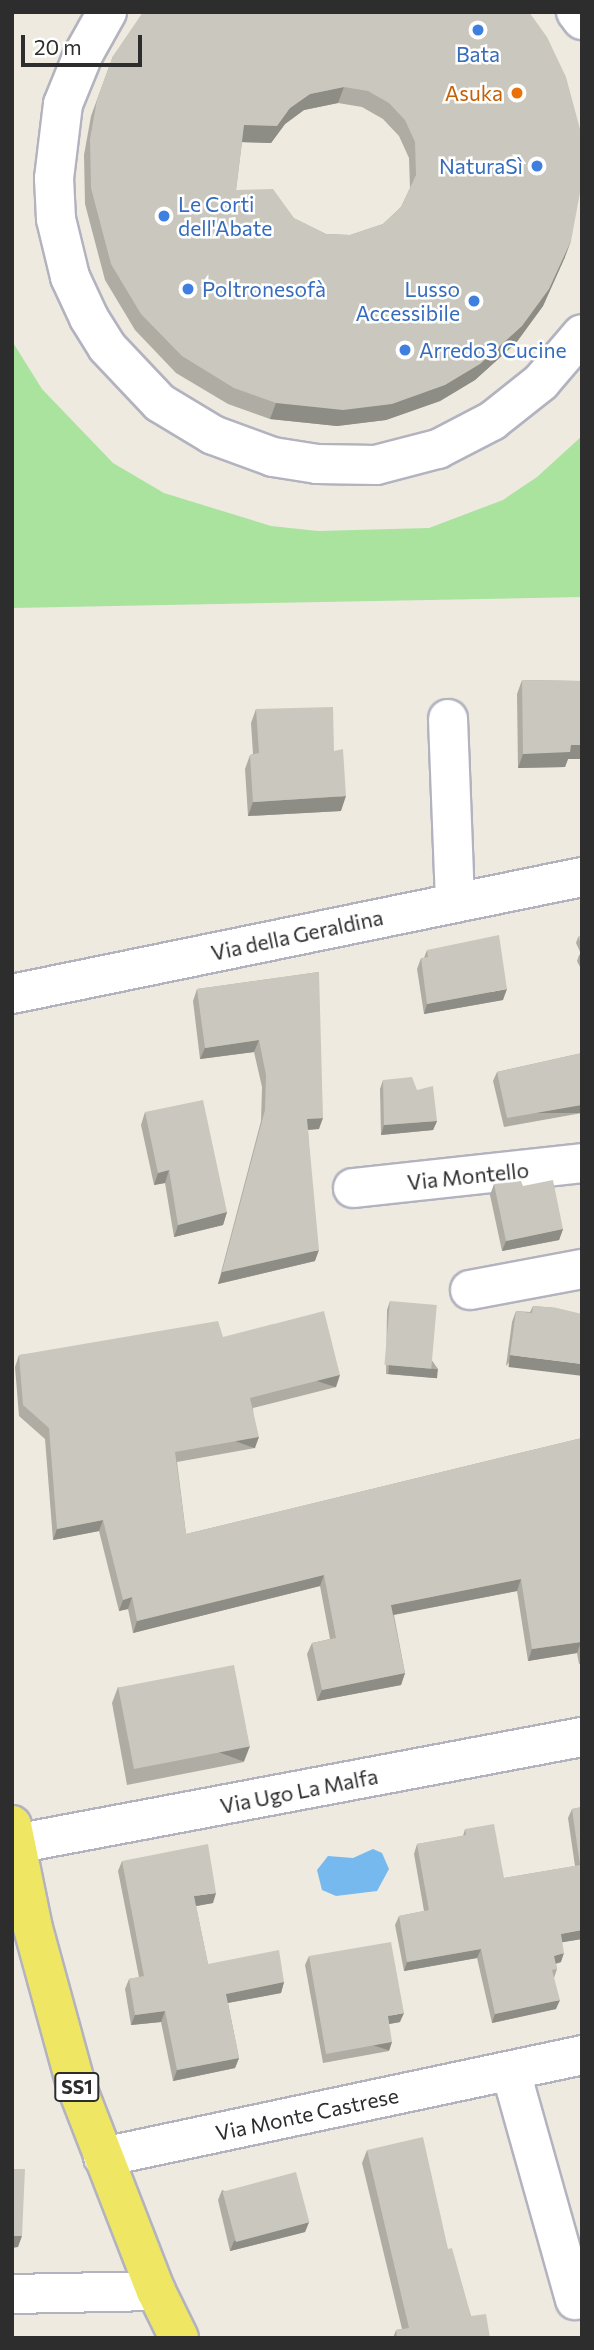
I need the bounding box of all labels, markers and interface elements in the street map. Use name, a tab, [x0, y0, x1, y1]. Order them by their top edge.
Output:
scale bar	[24, 21, 145, 65]
marker: Bata	[470, 22, 486, 38]
text: 20 m	[34, 34, 82, 59]
place label: Bata	[456, 41, 500, 67]
place label: Asuka	[445, 80, 503, 106]
marker: Asuka	[509, 85, 525, 101]
place label: NaturaSì	[439, 153, 523, 179]
marker: NaturaSì	[529, 158, 545, 174]
place label: Le Corti dell'Abate	[178, 191, 272, 241]
marker: Le Corti dell'Abate	[156, 208, 172, 224]
place label: Poltronesofà	[202, 276, 326, 302]
place label: Lusso Accessibile	[355, 276, 460, 326]
marker: Poltronesofà	[180, 281, 196, 297]
marker: Lusso Accessibile	[466, 293, 482, 309]
place label: Arredo3 Cucine	[419, 337, 567, 363]
marker: Arredo3 Cucine	[397, 342, 413, 358]
street label: Via della Geraldina	[209, 904, 385, 966]
street label: Via Montello	[406, 1157, 530, 1195]
street label: Via Ugo La Malfa	[218, 1763, 380, 1819]
road number: SS1	[54, 2072, 100, 2102]
street label: Via Monte Castrese	[213, 2082, 401, 2146]

